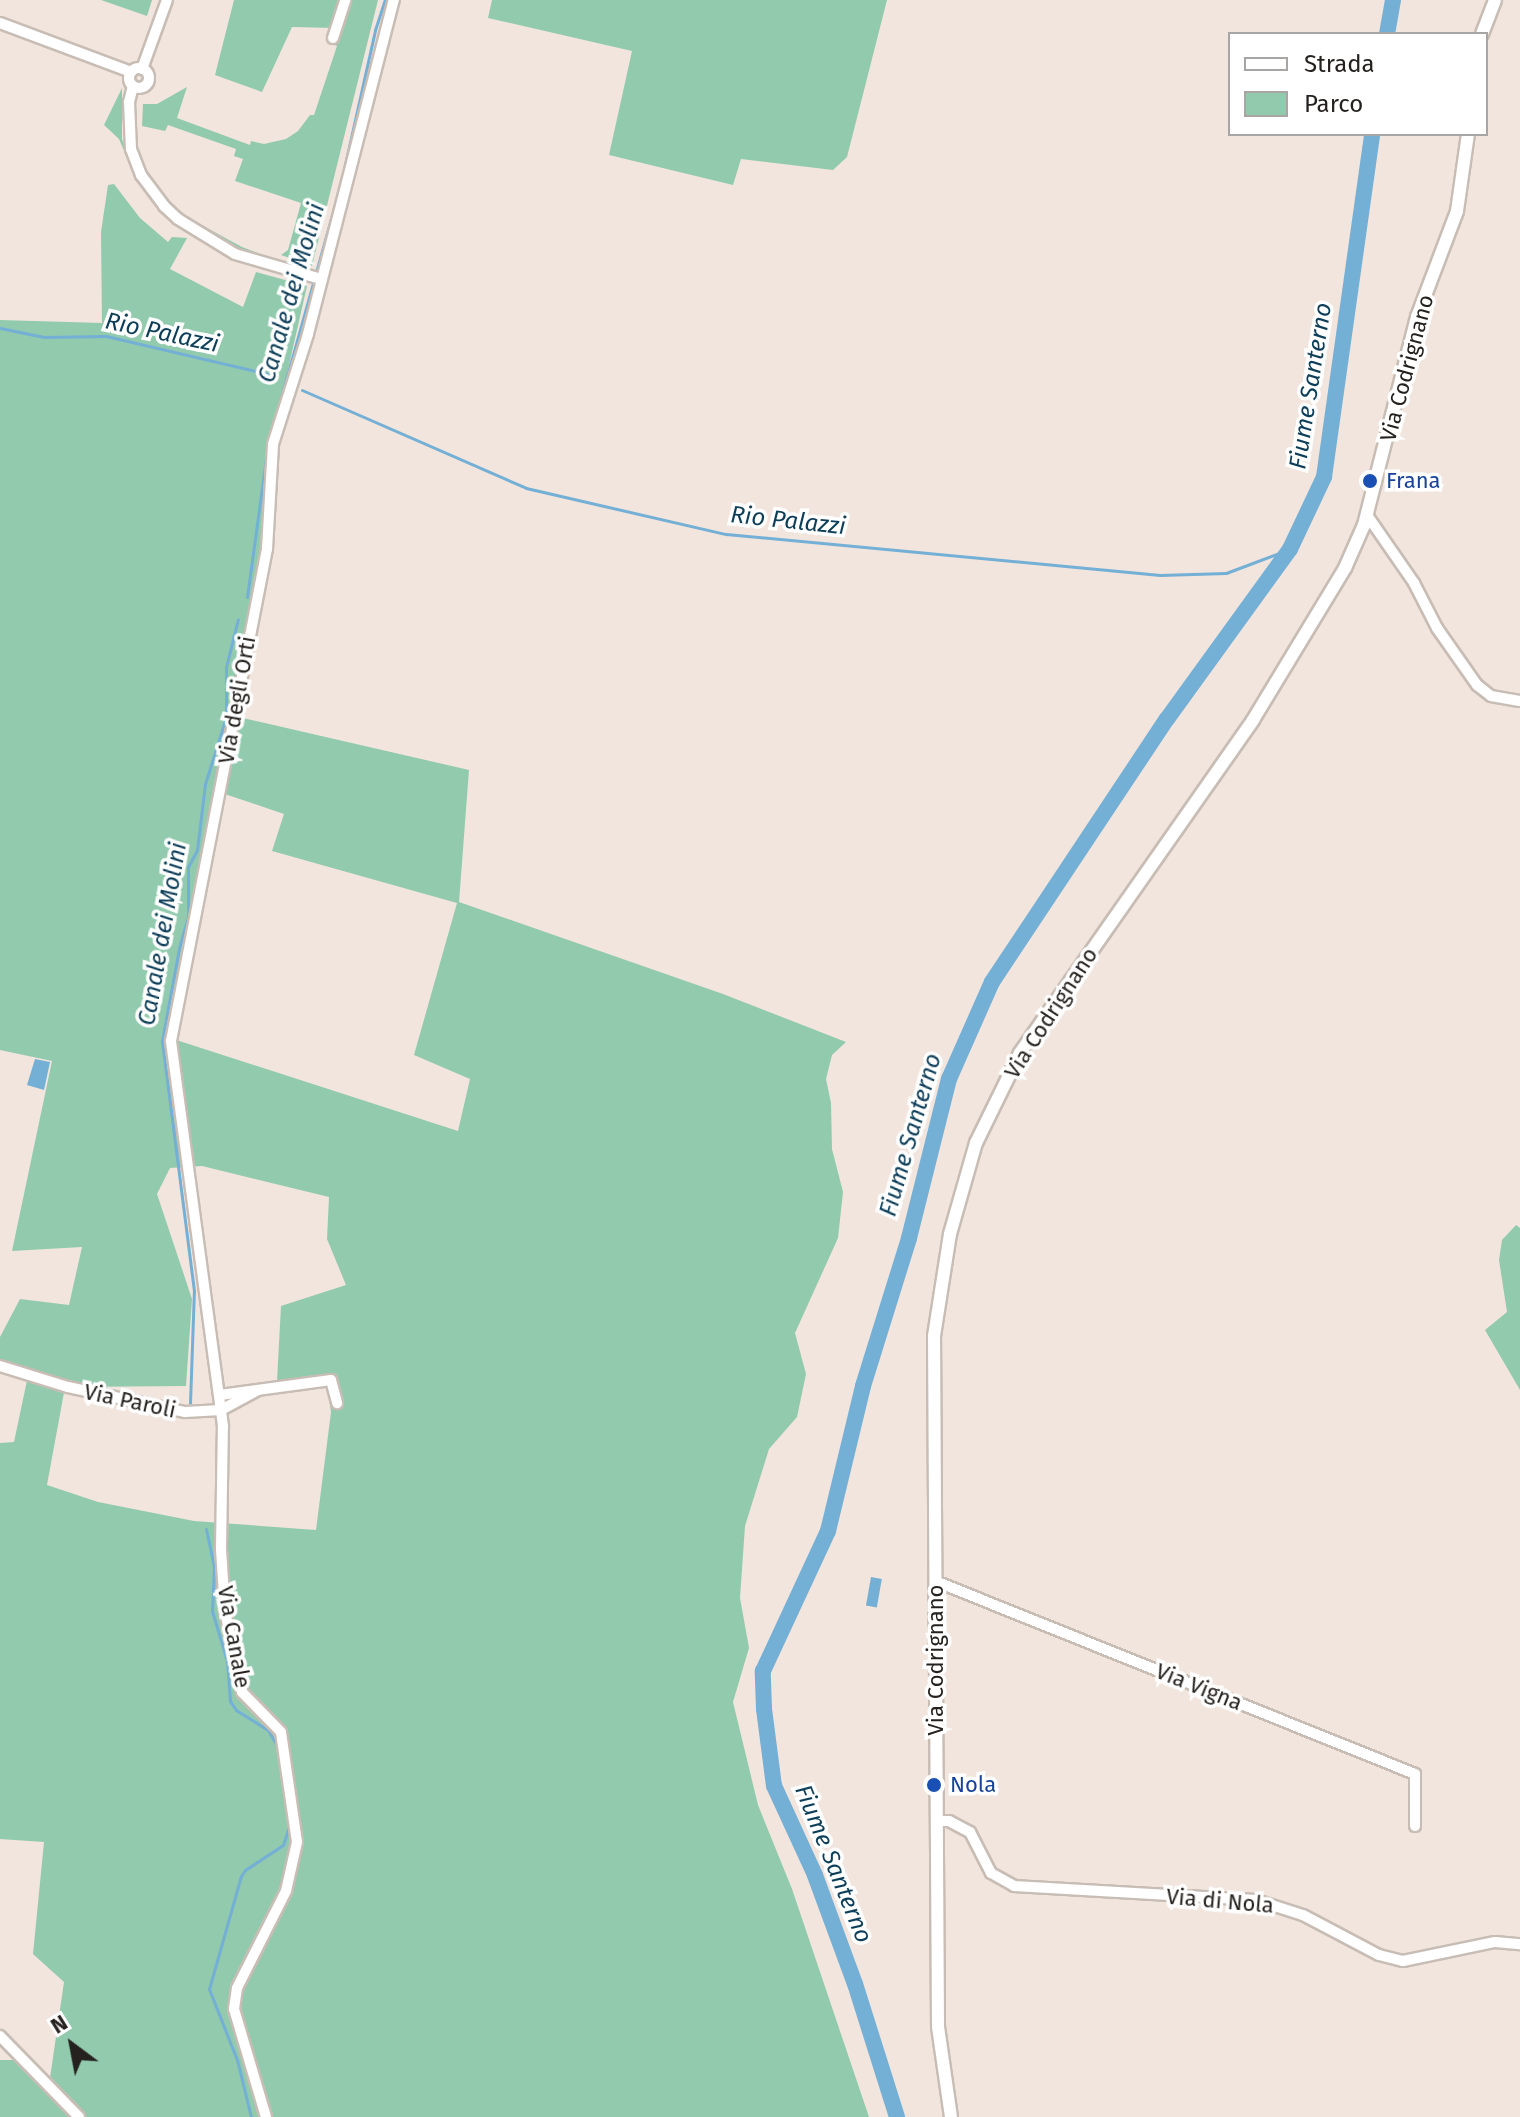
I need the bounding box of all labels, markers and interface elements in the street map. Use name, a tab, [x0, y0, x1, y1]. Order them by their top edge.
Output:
legend	[1228, 32, 1488, 136]
text: Strada	[1304, 50, 1375, 78]
text: Parco	[1304, 90, 1363, 118]
water label: Canale dei Molini	[253, 200, 331, 386]
street label: Via Codrignano	[1375, 292, 1439, 444]
water label: Fiume Santerno	[1284, 301, 1338, 471]
water label: Rio Palazzi	[102, 307, 222, 359]
place label: Frana	[1386, 468, 1441, 494]
marker: Frana	[1361, 472, 1379, 490]
water label: Rio Palazzi	[729, 501, 847, 541]
street label: Via degli Orti	[213, 634, 261, 766]
water label: Canale dei Molini	[133, 840, 193, 1028]
street label: Via Codrignano	[999, 943, 1103, 1083]
water label: Fiume Santerno	[874, 1050, 948, 1220]
street label: Via Paroli	[82, 1378, 178, 1424]
street label: Via Canale	[212, 1584, 256, 1690]
street label: Via Codrignano	[923, 1585, 949, 1735]
street label: Via Vigna	[1152, 1658, 1246, 1716]
place label: Nola	[950, 1772, 996, 1798]
marker: Nola	[925, 1776, 943, 1794]
water label: Fiume Santerno	[788, 1781, 878, 1947]
street label: Via di Nola	[1165, 1883, 1275, 1919]
north arrow	[32, 2005, 112, 2085]
text: N	[46, 2009, 72, 2040]

